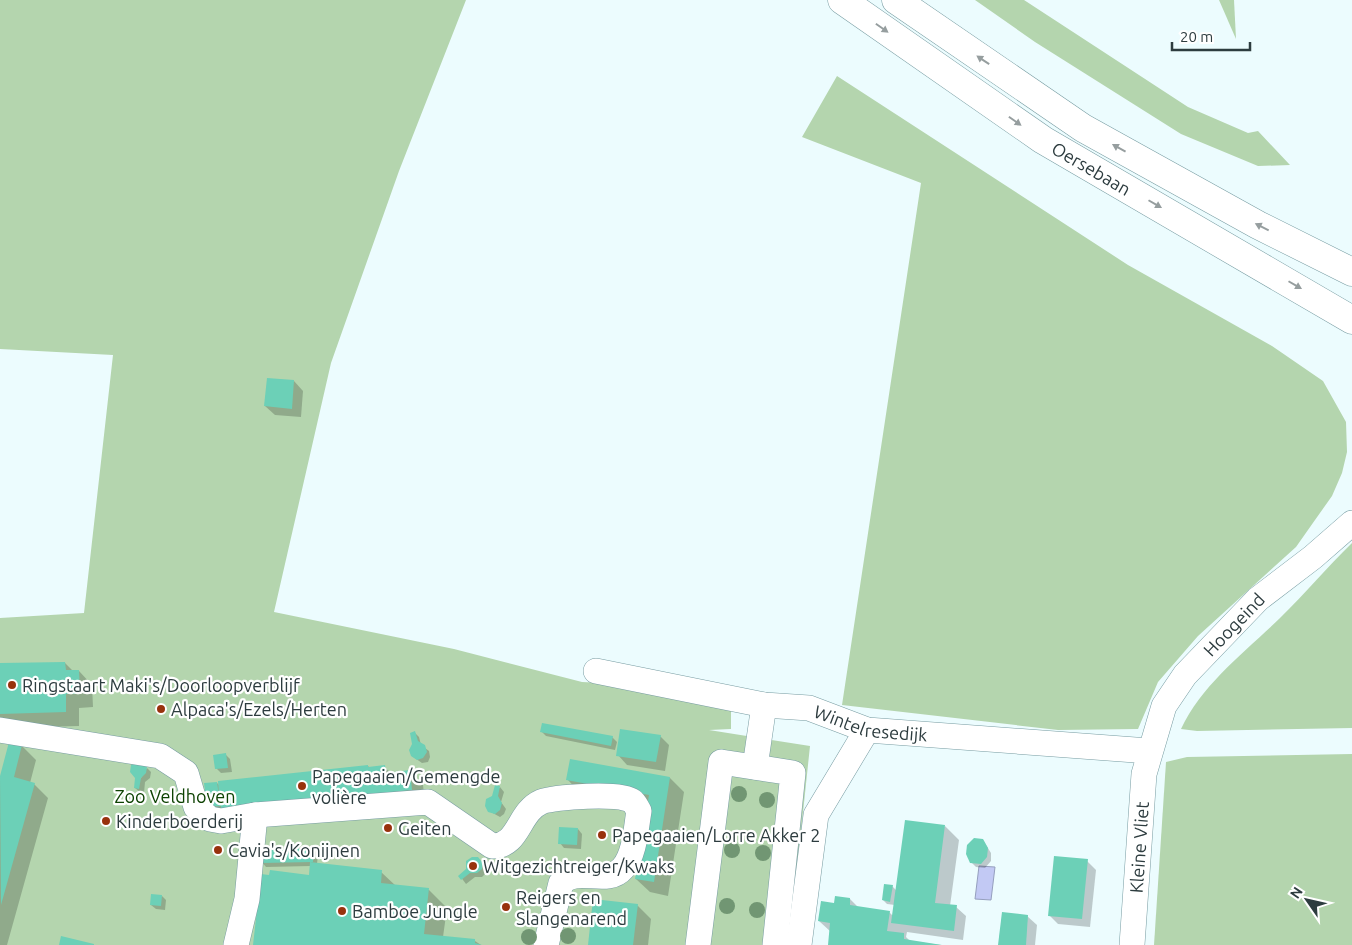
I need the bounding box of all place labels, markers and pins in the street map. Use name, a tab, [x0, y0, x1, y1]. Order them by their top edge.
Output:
place label: Ringstaart Maki's/Doorloopverblijf	[22, 675, 300, 695]
marker: Ringstaart Maki's/Doorloopverblijf	[6, 679, 18, 691]
place label: Alpaca's/Ezels/Herten	[171, 699, 347, 719]
marker: Alpaca's/Ezels/Herten	[155, 703, 167, 715]
place label: Papegaaien/Gemengde volière	[312, 766, 501, 807]
marker: Papegaaien/Gemengde volière	[296, 780, 308, 792]
place label: Kinderboerderij	[116, 811, 243, 831]
marker: Kinderboerderij	[100, 815, 112, 827]
place label: Geiten	[398, 818, 452, 838]
marker: Geiten	[382, 822, 394, 834]
place label: Papegaaien/Lorre Akker 2	[612, 825, 820, 845]
marker: Papegaaien/Lorre Akker 2	[596, 829, 608, 841]
place label: Cavia's/Konijnen	[228, 840, 360, 860]
marker: Cavia's/Konijnen	[212, 844, 224, 856]
place label: Witgezichtreiger/Kwaks	[483, 856, 675, 876]
marker: Witgezichtreiger/Kwaks	[467, 860, 479, 872]
place label: Reigers en Slangenarend	[516, 887, 627, 928]
place label: Bamboe Jungle	[352, 901, 478, 921]
marker: Reigers en Slangenarend	[500, 901, 512, 913]
marker: Bamboe Jungle	[336, 905, 348, 917]

